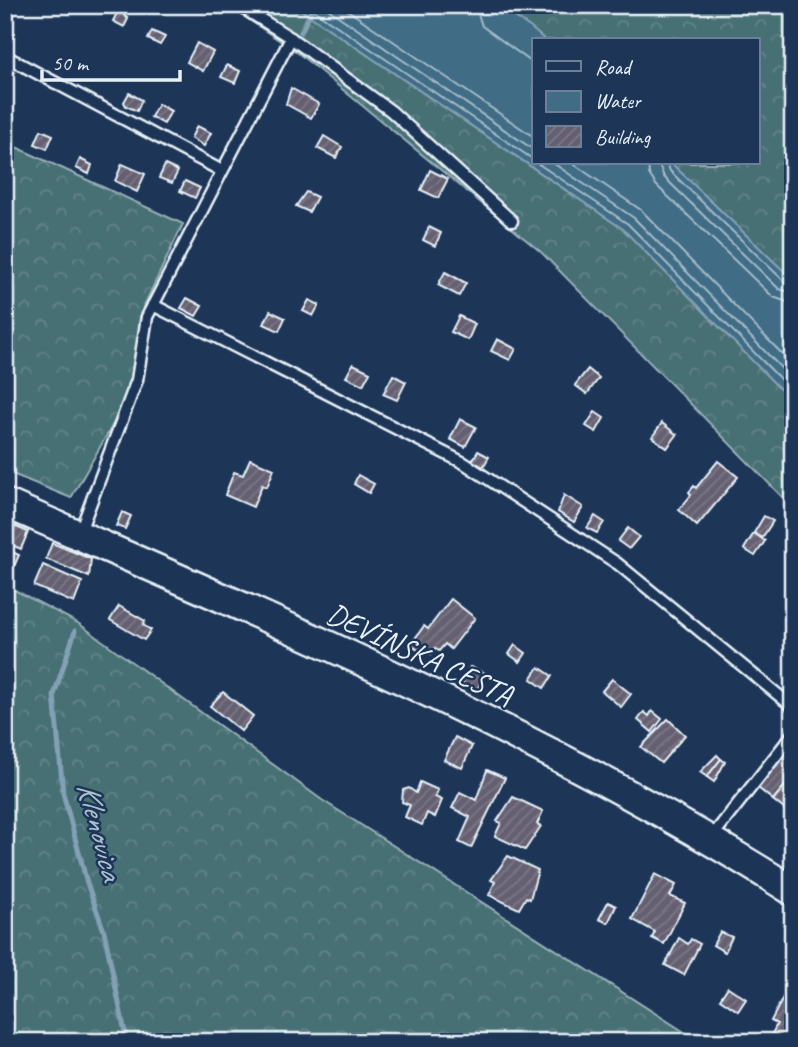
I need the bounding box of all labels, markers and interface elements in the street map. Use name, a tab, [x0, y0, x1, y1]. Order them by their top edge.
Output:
scale bar	[42, 38, 180, 82]
legend	[532, 38, 760, 164]
text: 50 m	[52, 50, 90, 76]
text: Road	[595, 54, 634, 80]
text: Water	[595, 88, 642, 114]
text: Building	[595, 124, 652, 150]
street label: DEVÍNSKA CESTA	[321, 594, 520, 714]
water label: Klenovica	[67, 778, 133, 887]

